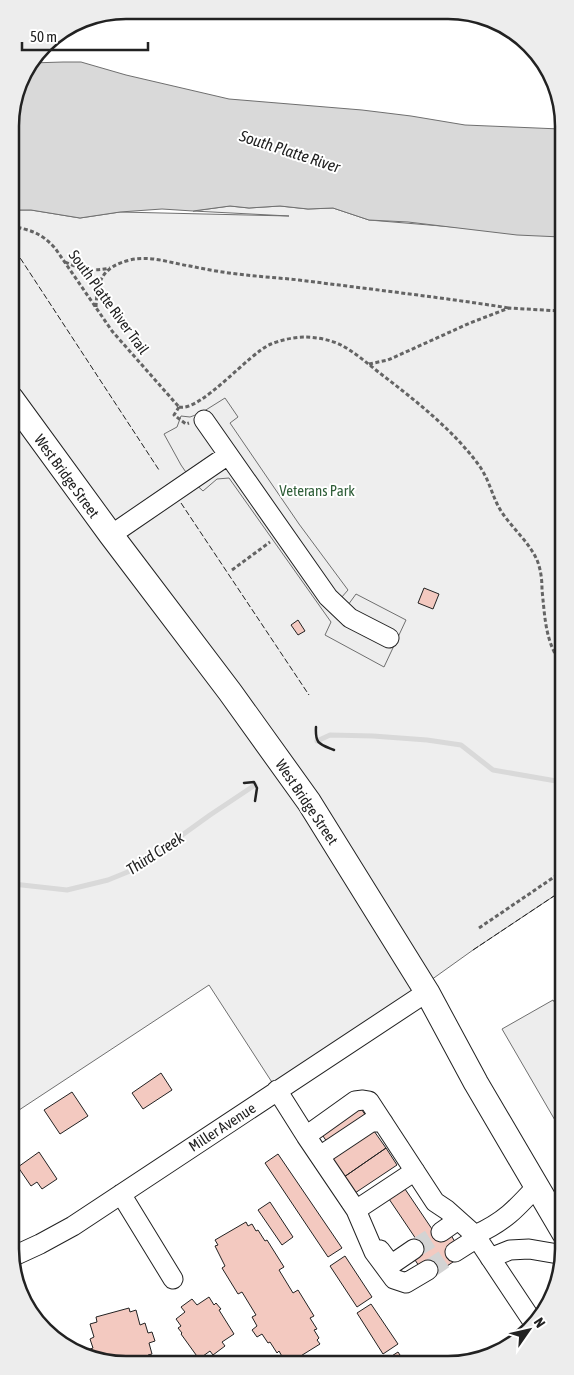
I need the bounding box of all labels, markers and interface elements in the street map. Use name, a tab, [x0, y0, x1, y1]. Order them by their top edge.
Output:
scale bar	[22, 20, 149, 52]
text: 50 m	[30, 28, 57, 45]
water label: South Platte River	[237, 126, 344, 176]
street label: South Platte River Trail	[66, 247, 152, 357]
street label: West Bridge Street	[31, 431, 103, 521]
park label: Veterans Park	[279, 482, 355, 499]
street label: West Bridge Street	[272, 756, 342, 848]
water label: Third Creek	[123, 827, 188, 878]
street label: Miller Avenue	[185, 1099, 259, 1155]
north arrow	[504, 1305, 554, 1355]
text: N	[531, 1315, 549, 1331]

